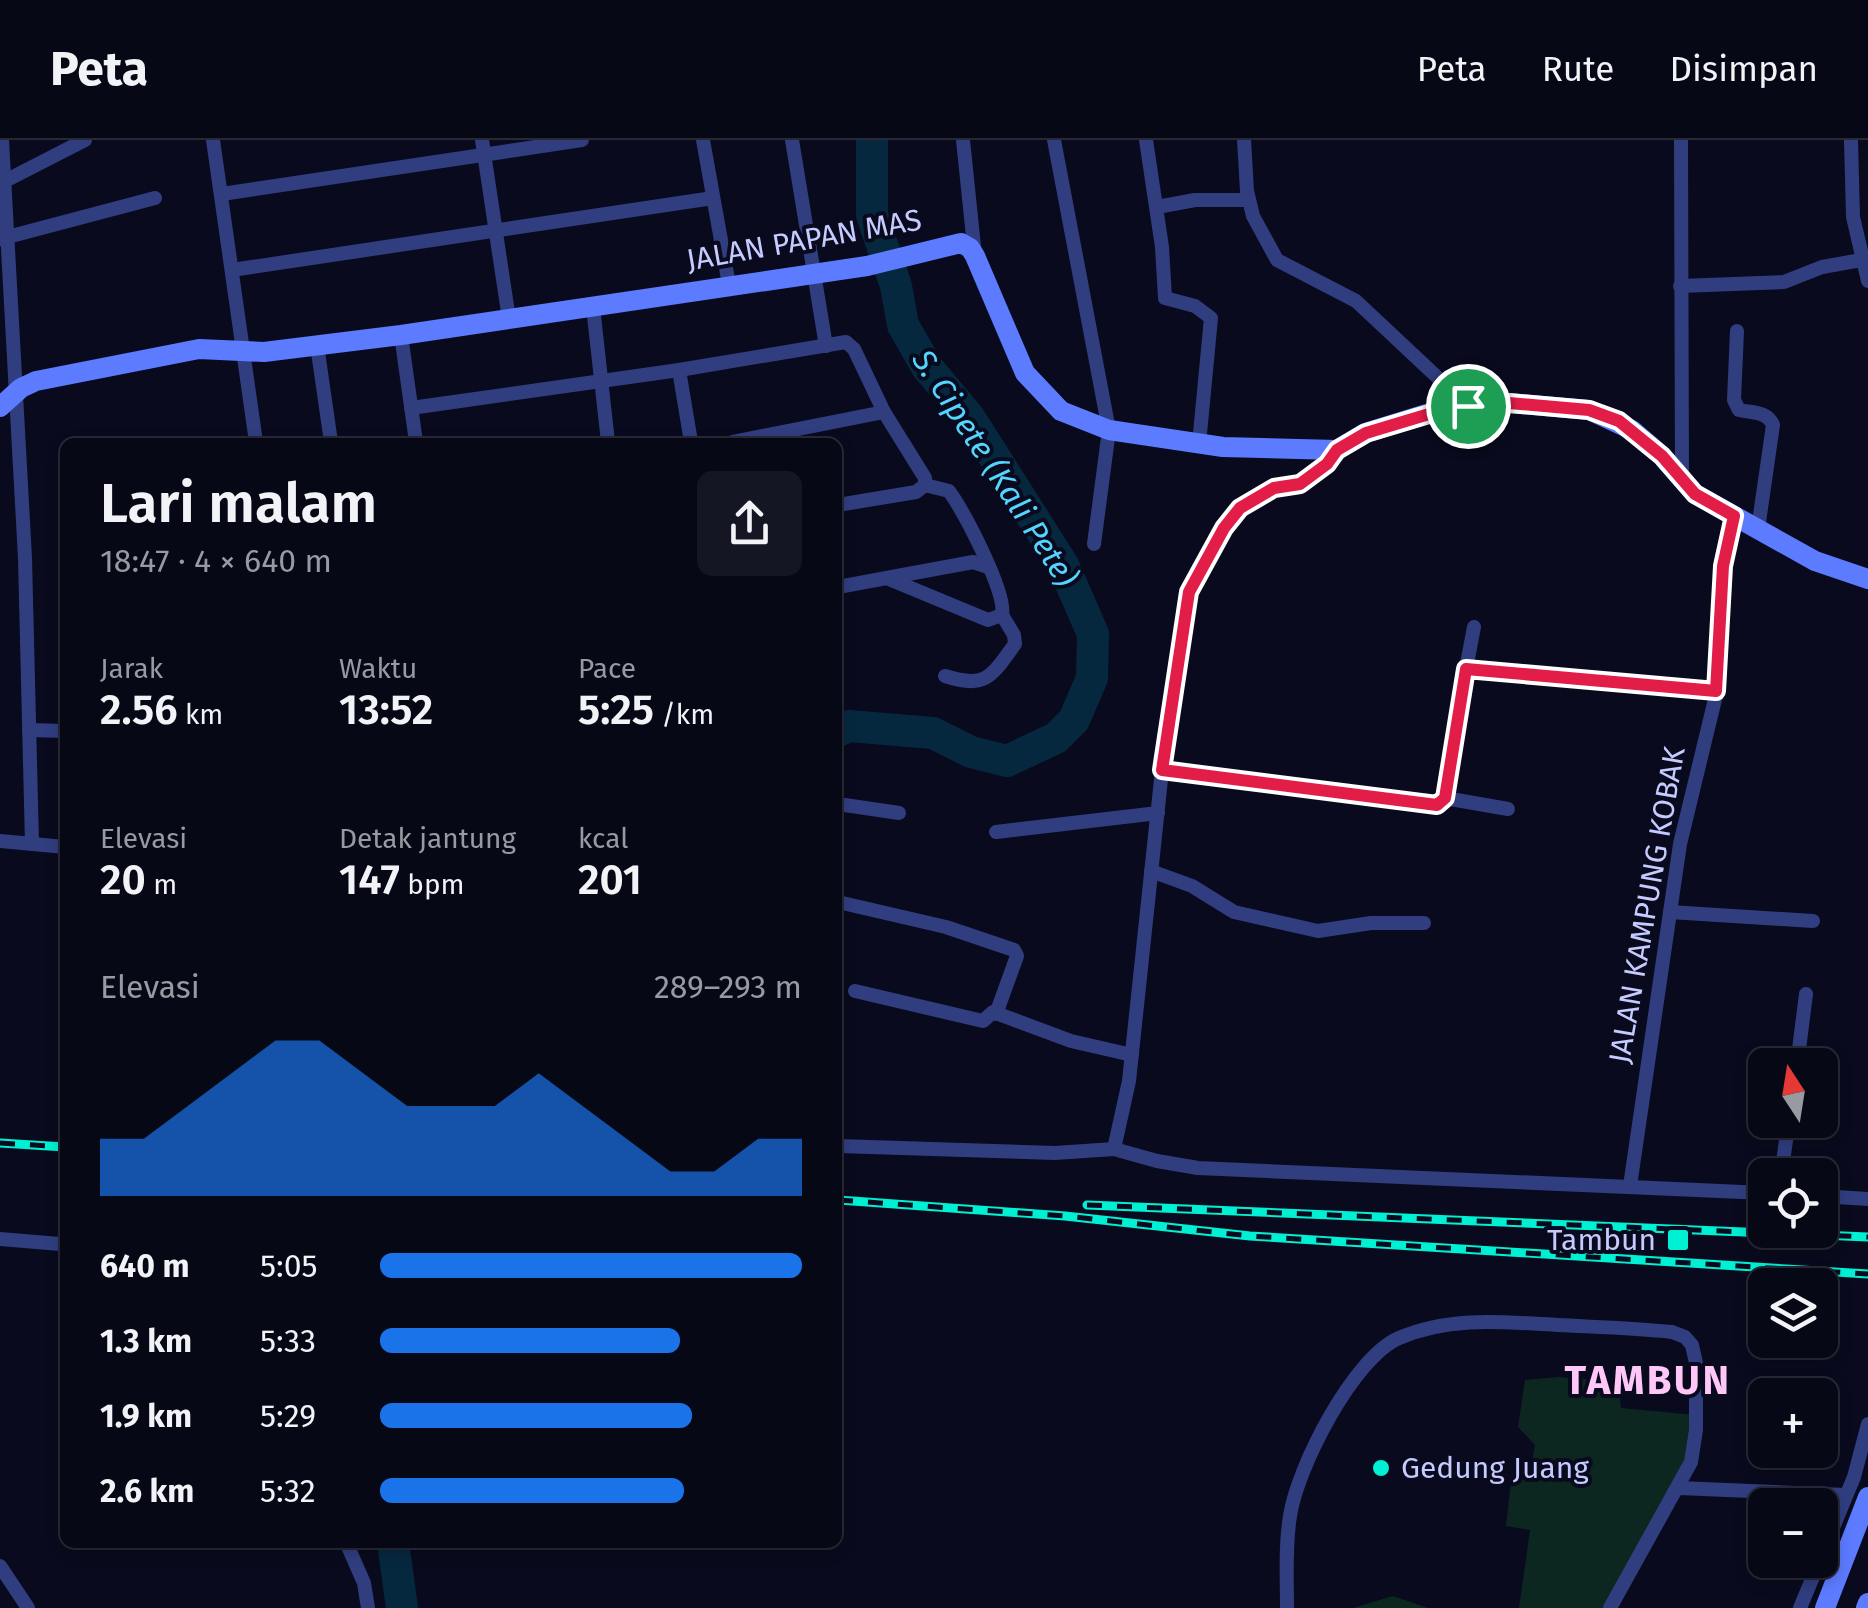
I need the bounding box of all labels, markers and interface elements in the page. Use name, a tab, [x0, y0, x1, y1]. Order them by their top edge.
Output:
text: Peta	[50, 40, 148, 98]
text: Peta	[1417, 48, 1487, 90]
text: Rute	[1542, 48, 1614, 90]
text: Disimpan	[1669, 48, 1818, 90]
street label: JALAN PAPAN MAS	[684, 202, 924, 278]
water label: S. Cipete (Kali Pete)	[904, 342, 1086, 594]
pin	[1426, 364, 1511, 449]
icon: arrive	[1441, 379, 1496, 434]
text: Lari malam	[100, 471, 377, 537]
button: share	[697, 471, 802, 576]
text: 18:47 · 4 × 640 m	[100, 542, 332, 580]
text: Jarak	[100, 652, 163, 685]
text: Waktu	[339, 652, 417, 685]
text: Pace	[578, 652, 636, 685]
text: 2.56	[100, 685, 178, 735]
text: 13:52	[339, 685, 433, 735]
text: 5:25	[578, 685, 654, 735]
text: km	[178, 698, 223, 731]
text: /km	[654, 698, 714, 731]
street label: JALAN KAMPUNG KOBAK	[1601, 744, 1693, 1066]
text: Elevasi	[100, 822, 187, 855]
text: Detak jantung	[339, 822, 516, 855]
text: kcal	[578, 822, 628, 855]
text: 20	[100, 855, 146, 905]
text: 147	[339, 855, 400, 905]
text: 201	[578, 855, 642, 905]
text: m	[146, 868, 177, 901]
text: bpm	[400, 868, 465, 901]
text: Elevasi	[100, 968, 200, 1006]
text: 289–293 m	[654, 968, 802, 1006]
north arrow	[1748, 1048, 1838, 1138]
map controls	[1748, 1048, 1838, 1578]
button: locate	[1748, 1158, 1838, 1248]
place label: Tambun	[1547, 1222, 1656, 1258]
marker: Tambun	[1665, 1227, 1691, 1253]
text: 640 m	[100, 1247, 189, 1285]
text: 5:05	[260, 1247, 318, 1285]
button: layers	[1748, 1268, 1838, 1358]
text: 1.3 km	[100, 1322, 192, 1360]
text: 5:33	[260, 1322, 316, 1360]
district label: TAMBUN	[1565, 1357, 1731, 1405]
button: +	[1748, 1378, 1838, 1468]
text: 1.9 km	[100, 1397, 192, 1435]
text: 5:29	[260, 1397, 316, 1435]
place label: Gedung Juang	[1401, 1450, 1589, 1486]
marker: Gedung Juang	[1370, 1457, 1392, 1479]
text: 2.6 km	[100, 1472, 194, 1510]
text: 5:32	[260, 1472, 316, 1510]
button: −	[1748, 1488, 1838, 1578]

